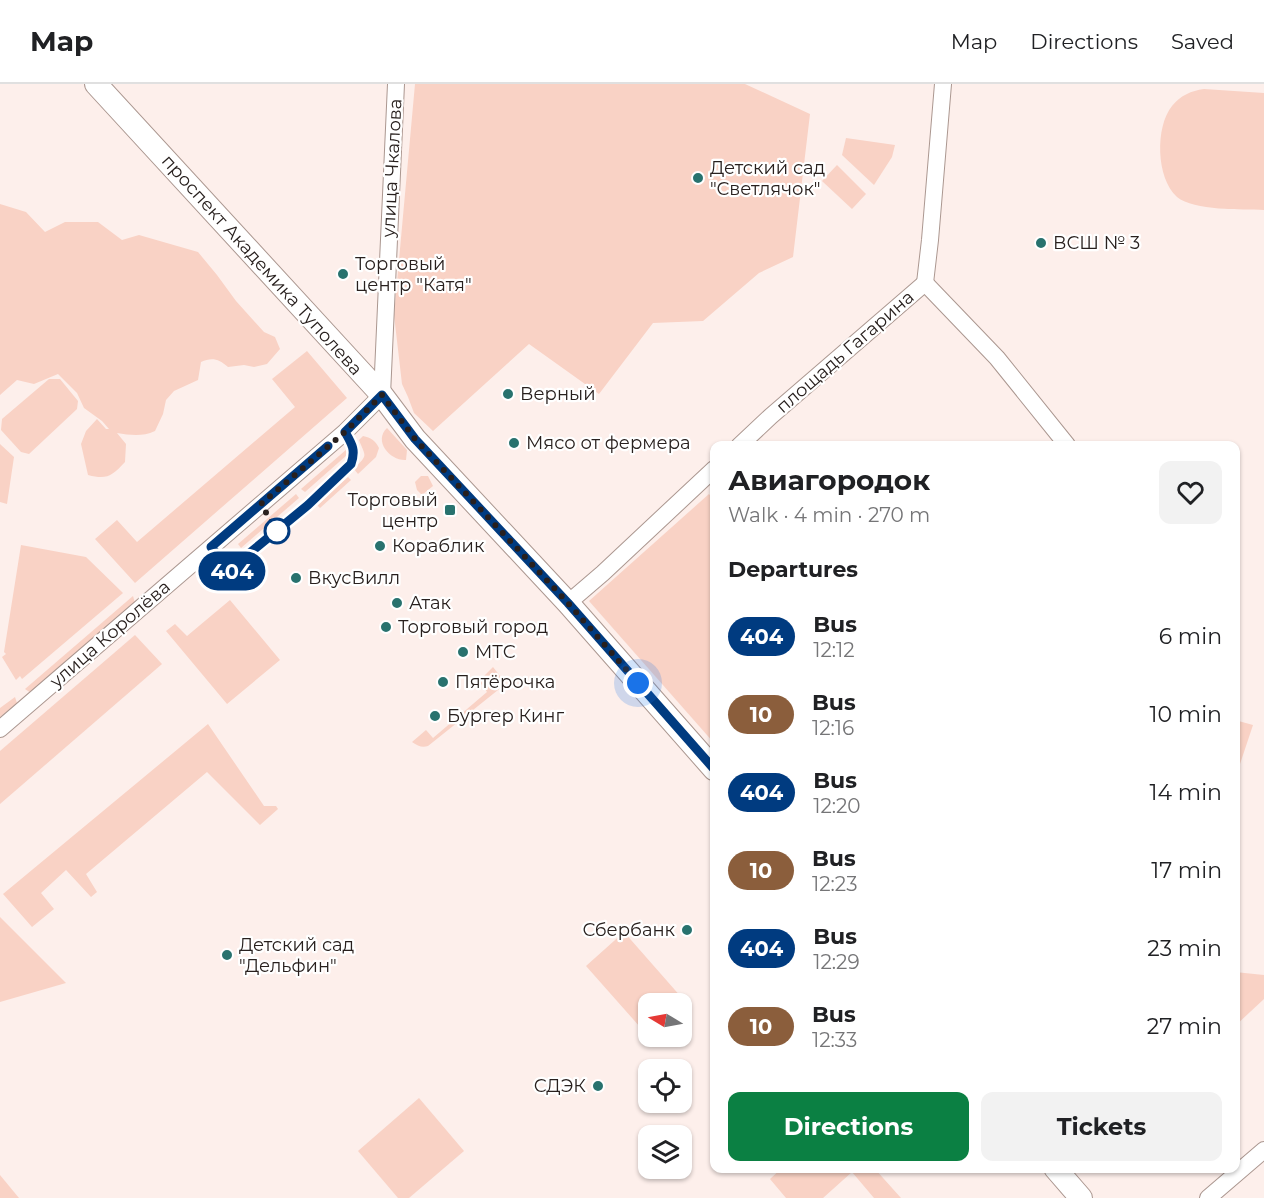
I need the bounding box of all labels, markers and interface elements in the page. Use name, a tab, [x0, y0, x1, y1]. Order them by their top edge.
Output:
text: Map	[30, 24, 93, 58]
text: Map	[951, 29, 997, 54]
text: Directions	[1030, 29, 1138, 54]
text: Saved	[1171, 29, 1234, 54]
street label: улица Чкалова	[377, 98, 407, 239]
street label: проспект Академика Туполева	[157, 150, 367, 380]
place label: Детский сад "Светлячок"	[710, 157, 826, 200]
marker: Детский сад "Светлячок"	[691, 171, 705, 185]
place label: ВСШ № 3	[1053, 232, 1140, 254]
marker: ВСШ № 3	[1034, 236, 1048, 250]
place label: Торговый центр "Катя"	[355, 253, 472, 296]
marker: Торговый центр "Катя"	[336, 267, 350, 281]
street label: площадь Гагарина	[772, 286, 918, 418]
place label: Верный	[520, 383, 596, 405]
marker: Верный	[501, 387, 515, 401]
place label: Мясо от фермера	[526, 432, 690, 454]
marker: Мясо от фермера	[507, 436, 521, 450]
button: heart	[1159, 461, 1222, 524]
text: Авиагородок	[728, 463, 930, 497]
place label: Торговый центр	[348, 489, 438, 532]
marker: Торговый центр	[443, 503, 457, 517]
text: Walk · 4 min · 270 m	[728, 503, 930, 527]
unlabelled marker	[264, 518, 290, 544]
place label: Кораблик	[392, 535, 485, 557]
marker: Кораблик	[373, 539, 387, 553]
line badge: 404	[198, 552, 266, 590]
text: Departures	[728, 556, 858, 583]
text: 404	[210, 559, 254, 584]
place label: ВкусВилл	[308, 567, 400, 589]
marker: ВкусВилл	[289, 571, 303, 585]
street label: улица Королёва	[45, 576, 175, 693]
place label: Атак	[409, 592, 452, 614]
marker: Атак	[390, 596, 404, 610]
text: Bus	[813, 611, 857, 638]
place label: Торговый город	[398, 616, 548, 638]
marker: Торговый город	[379, 620, 393, 634]
text: 6 min	[1159, 623, 1222, 650]
text: 404	[740, 624, 783, 649]
text: 12:12	[813, 638, 855, 662]
place label: МТС	[475, 641, 516, 663]
marker: МТС	[456, 645, 470, 659]
your location	[623, 668, 653, 698]
place label: Пятёрочка	[455, 671, 555, 693]
marker: Пятёрочка	[436, 675, 450, 689]
text: Bus	[812, 689, 856, 716]
text: 10 min	[1150, 701, 1222, 728]
text: 10	[750, 702, 772, 727]
place label: Бургер Кинг	[447, 705, 564, 727]
marker: Бургер Кинг	[428, 709, 442, 723]
text: 12:16	[812, 716, 854, 740]
text: Bus	[813, 767, 857, 794]
text: 14 min	[1150, 779, 1222, 806]
text: 404	[740, 780, 783, 805]
text: 12:20	[813, 794, 861, 818]
text: Bus	[812, 845, 856, 872]
text: 17 min	[1151, 857, 1222, 884]
text: 10	[750, 858, 772, 883]
text: 12:23	[812, 872, 857, 896]
place label: Сбербанк	[583, 919, 676, 941]
marker: Сбербанк	[680, 923, 694, 937]
text: Bus	[813, 923, 857, 950]
place label: Детский сад "Дельфин"	[239, 934, 355, 977]
text: 23 min	[1147, 935, 1222, 962]
text: 404	[740, 936, 783, 961]
marker: Детский сад "Дельфин"	[220, 948, 234, 962]
text: 12:29	[813, 950, 860, 974]
north arrow	[638, 993, 692, 1047]
map controls	[638, 993, 692, 1179]
text: Bus	[812, 1001, 856, 1028]
text: 27 min	[1147, 1013, 1222, 1040]
text: 10	[750, 1014, 772, 1039]
text: 12:33	[812, 1028, 857, 1052]
button: locate	[638, 1059, 692, 1113]
place label: СДЭК	[534, 1075, 586, 1097]
marker: СДЭК	[591, 1079, 605, 1093]
button: Directions	[728, 1092, 969, 1161]
button: Tickets	[981, 1092, 1222, 1161]
button: layers	[638, 1125, 692, 1179]

